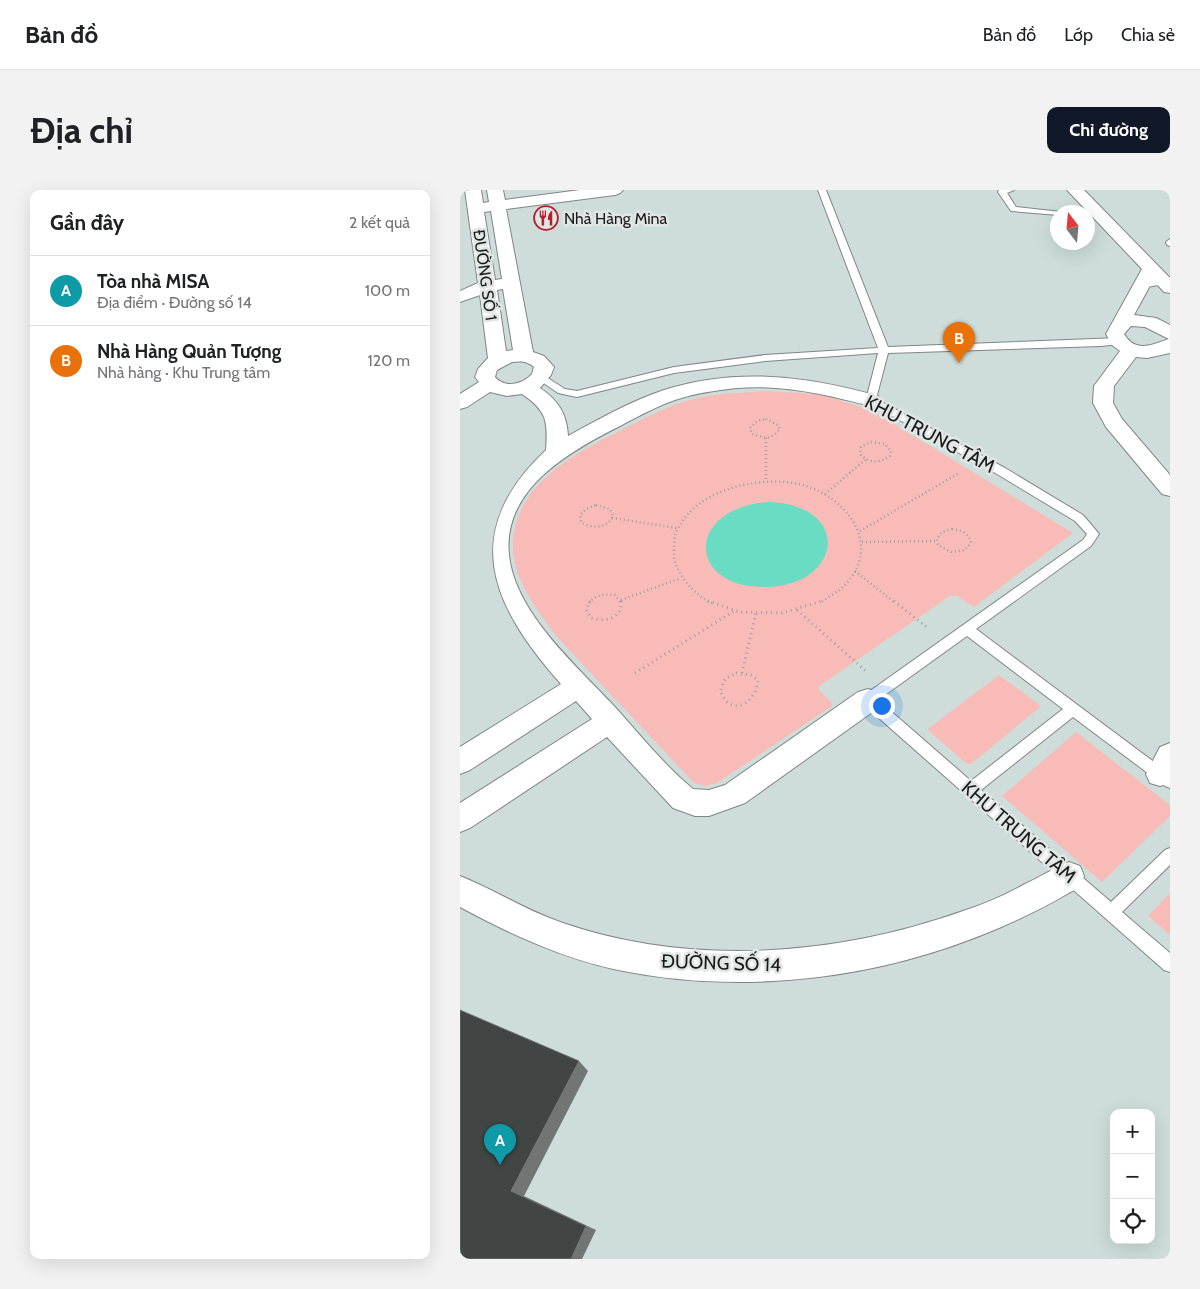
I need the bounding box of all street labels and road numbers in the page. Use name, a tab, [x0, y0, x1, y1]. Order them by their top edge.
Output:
street label: ĐƯỜNG SỐ 1	[469, 228, 503, 322]
street label: KHU TRUNG TÂM	[861, 389, 1000, 478]
street label: KHU TRUNG TÂM	[957, 775, 1082, 888]
street label: ĐƯỜNG SỐ 14	[661, 946, 781, 977]

